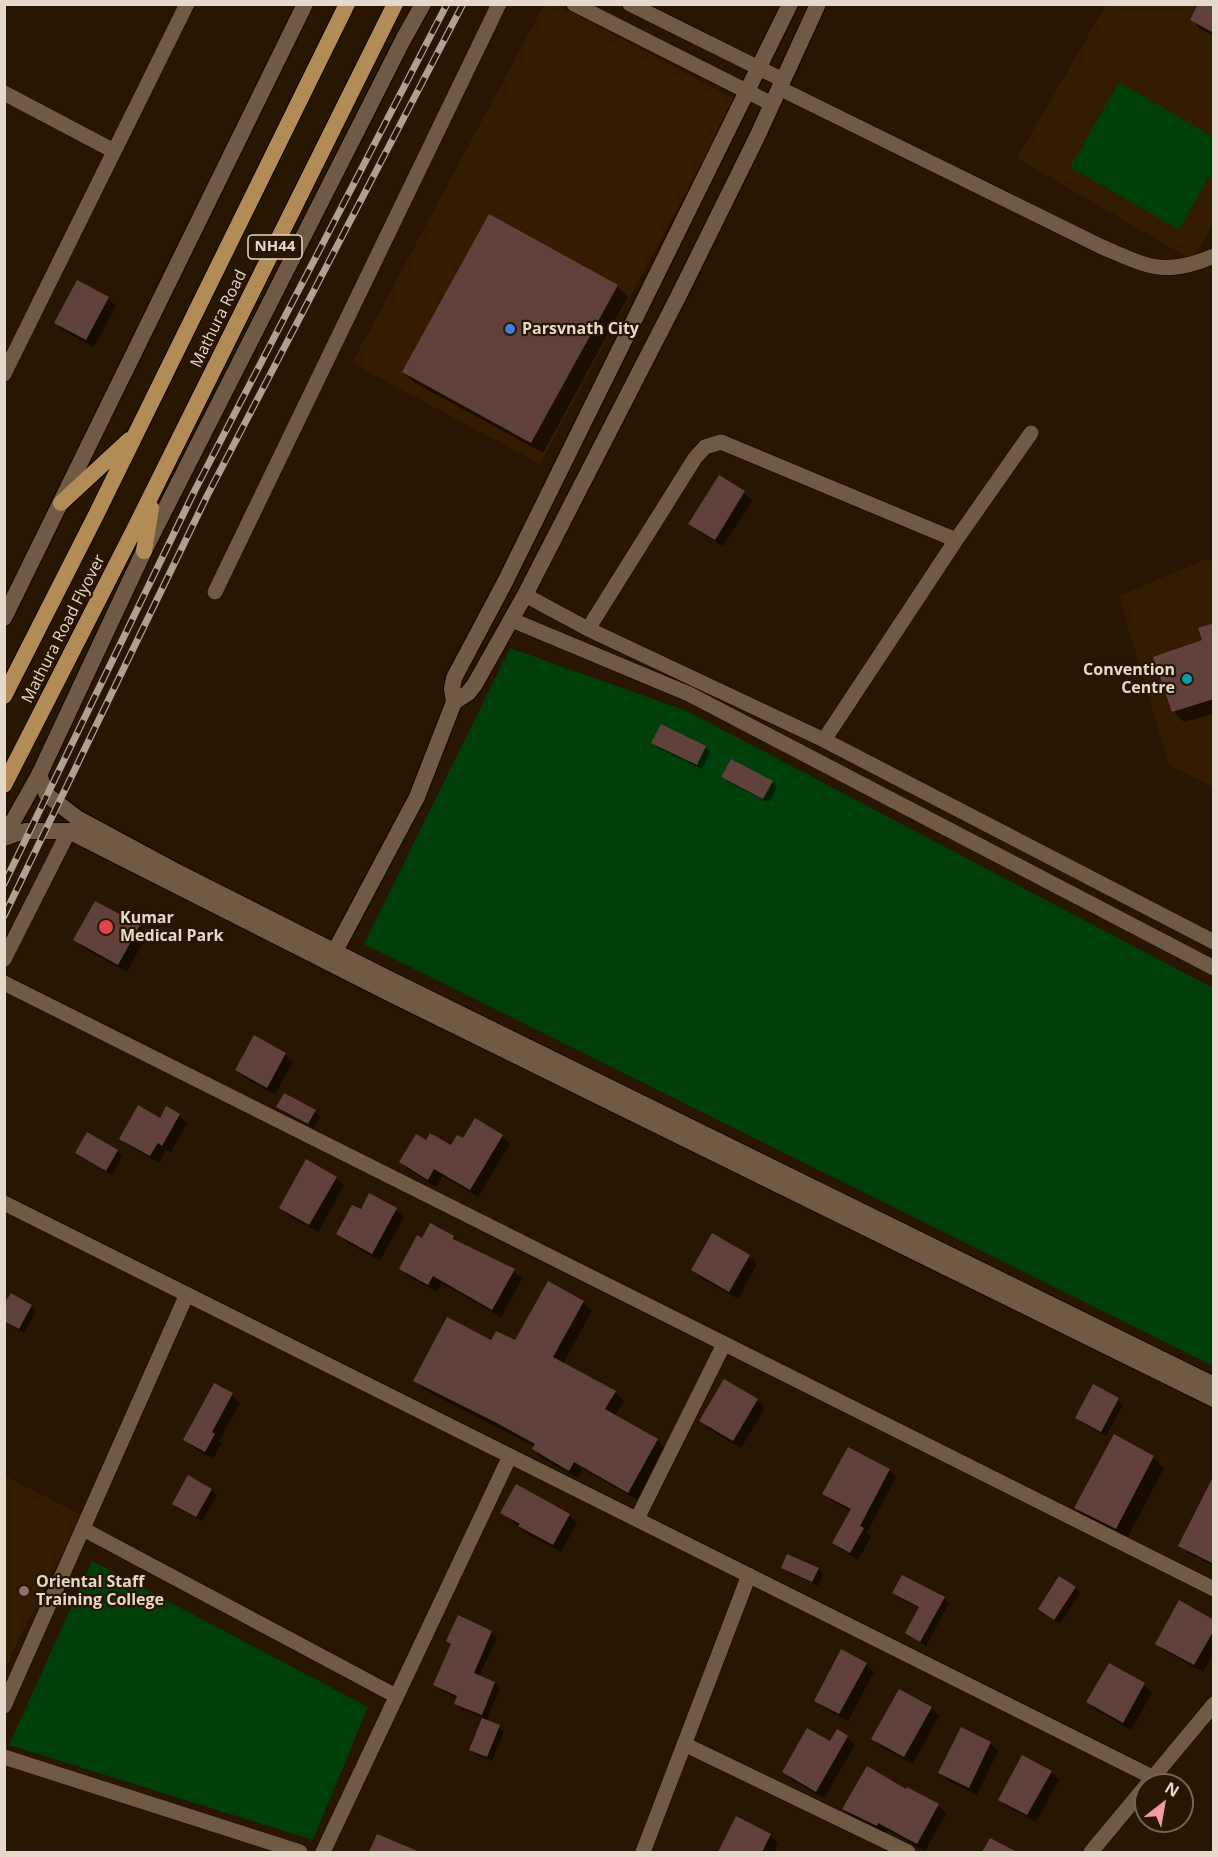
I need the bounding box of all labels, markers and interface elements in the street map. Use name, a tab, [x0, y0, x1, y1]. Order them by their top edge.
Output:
road number: NH44	[248, 235, 302, 259]
street label: Mathura Road	[187, 267, 251, 371]
place label: Parsvnath City	[522, 319, 639, 339]
marker: Parsvnath City	[503, 322, 517, 336]
street label: Mathura Road Flyover	[18, 552, 110, 706]
place label: Convention Centre	[1083, 660, 1175, 698]
marker: Convention Centre	[1180, 672, 1194, 686]
place label: Kumar Medical Park	[120, 908, 223, 946]
marker: Kumar Medical Park	[97, 918, 115, 936]
place label: Oriental Staff Training College	[36, 1572, 164, 1610]
marker: Oriental Staff Training College	[17, 1584, 31, 1598]
north arrow	[1134, 1773, 1194, 1833]
text: N	[1161, 1777, 1183, 1802]

